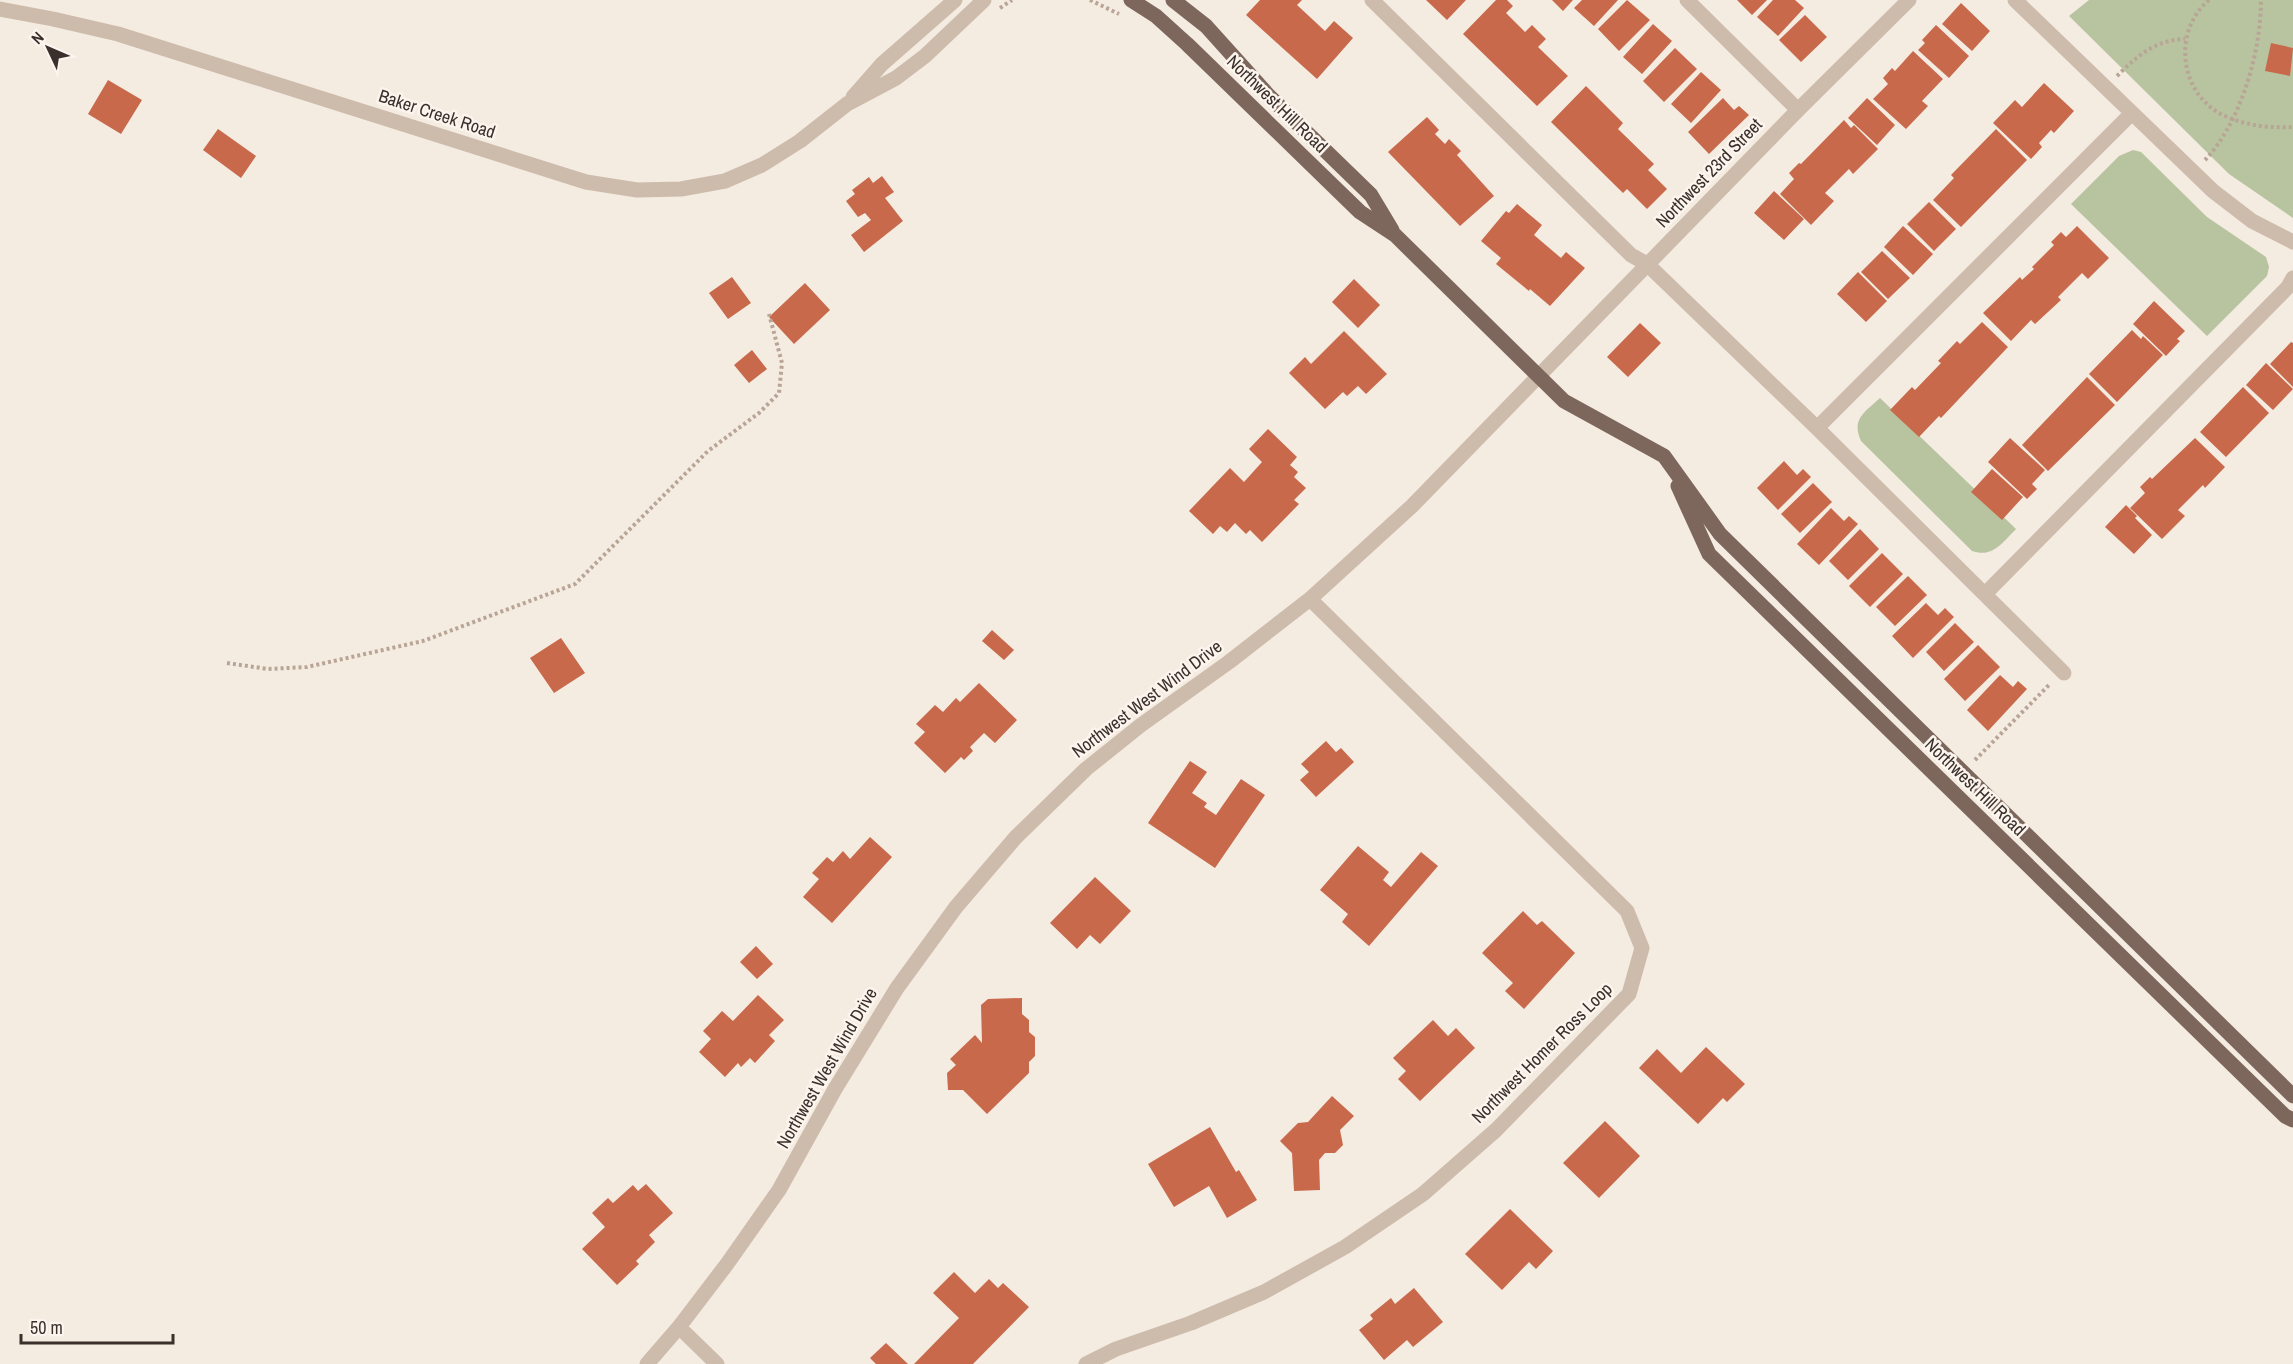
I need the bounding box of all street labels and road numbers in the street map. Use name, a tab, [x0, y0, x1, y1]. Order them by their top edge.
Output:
street label: Northwest Hill Road	[1221, 49, 1333, 158]
street label: Baker Creek Road	[376, 83, 499, 144]
street label: Northwest 23rd Street	[1650, 112, 1768, 233]
street label: Northwest West Wind Drive	[1067, 634, 1227, 763]
street label: Northwest Hill Road	[1919, 732, 2031, 841]
street label: Northwest Homer Ross Loop	[1466, 977, 1617, 1128]
street label: Northwest West Wind Drive	[770, 983, 883, 1153]

